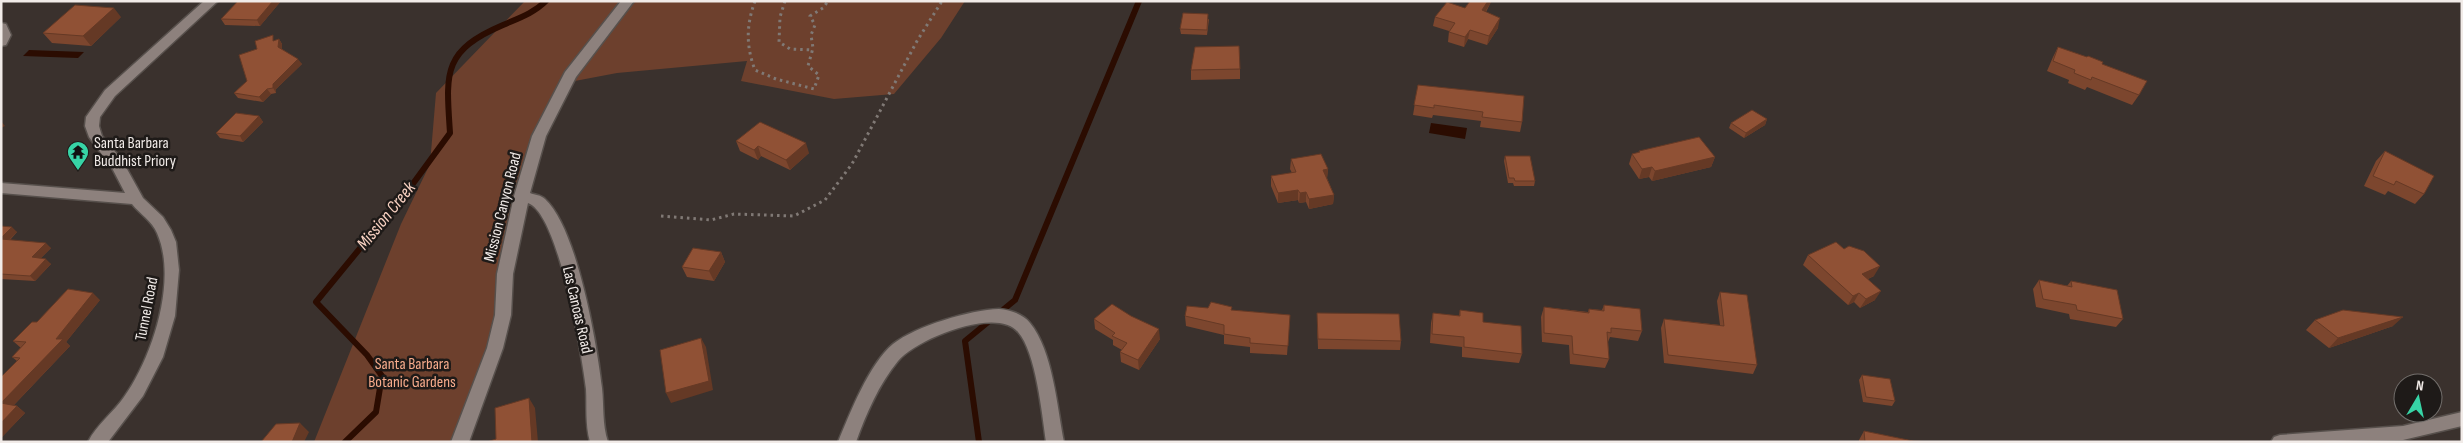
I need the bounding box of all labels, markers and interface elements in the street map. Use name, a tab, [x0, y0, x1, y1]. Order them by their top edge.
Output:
place label: Santa Barbara Buddhist Priory	[94, 134, 176, 171]
temple icon: Santa Barbara Buddhist Priory	[66, 140, 90, 171]
street label: Mission Canyon Road	[480, 150, 526, 264]
water label: Mission Creek	[352, 177, 421, 254]
street label: Las Canoas Road	[558, 265, 596, 355]
street label: Tunnel Road	[132, 276, 162, 342]
park label: Santa Barbara Botanic Gardens	[368, 355, 456, 392]
north arrow	[2393, 373, 2443, 423]
text: N	[2415, 377, 2425, 395]

